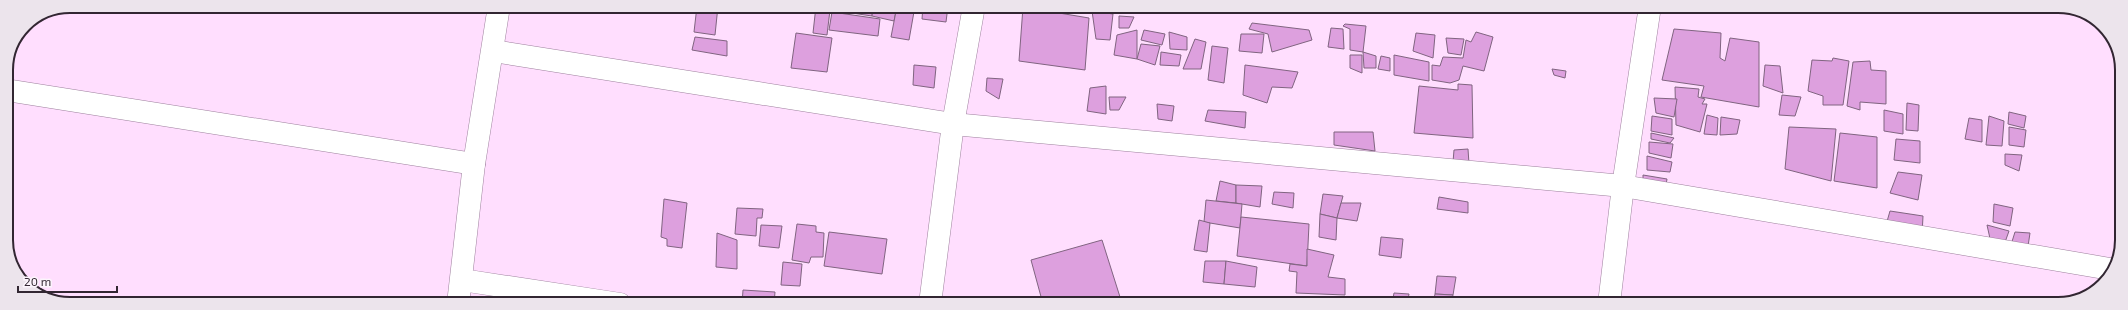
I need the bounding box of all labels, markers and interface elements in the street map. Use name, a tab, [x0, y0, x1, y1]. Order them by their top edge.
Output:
scale bar	[18, 268, 117, 294]
text: 20 m	[24, 274, 51, 288]

